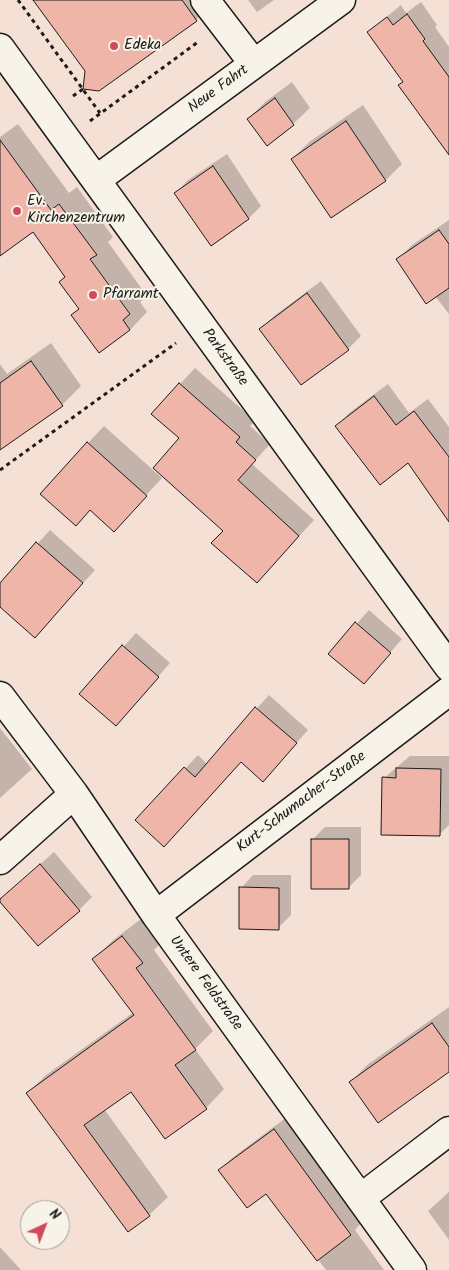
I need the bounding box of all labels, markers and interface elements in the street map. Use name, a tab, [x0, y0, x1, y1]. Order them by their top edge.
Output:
place label: Edeka	[124, 37, 161, 55]
marker: Edeka	[108, 40, 120, 52]
street label: Neue Fahrt	[185, 62, 253, 118]
place label: Ev. Kirchenzentrum	[27, 193, 125, 228]
marker: Ev. Kirchenzentrum	[11, 205, 23, 217]
place label: Pfarramt	[103, 286, 159, 304]
marker: Pfarramt	[87, 289, 99, 301]
street label: Parkstraße	[197, 326, 251, 390]
street label: Kurt-Schumacher-Straße	[234, 749, 370, 857]
street label: Untere Feldstraße	[165, 933, 245, 1035]
north arrow	[20, 1200, 70, 1250]
text: N	[44, 1204, 65, 1226]

